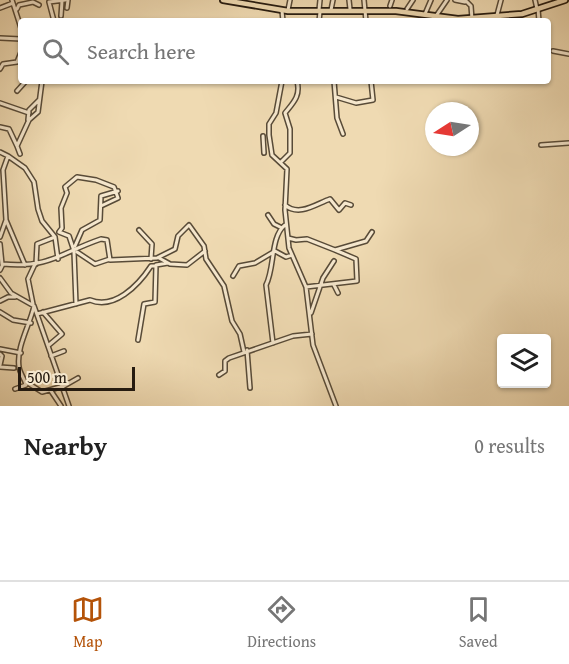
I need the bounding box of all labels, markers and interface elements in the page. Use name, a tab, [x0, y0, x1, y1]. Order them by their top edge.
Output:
search box	[18, 18, 551, 84]
icon: search	[39, 35, 72, 68]
text: Search here	[87, 35, 196, 67]
north arrow	[425, 102, 479, 156]
map controls	[497, 334, 551, 388]
button: layers	[497, 334, 551, 388]
scale bar	[18, 364, 135, 392]
text: 500 m	[27, 365, 67, 389]
text: Nearby	[24, 426, 107, 465]
text: 0 results	[474, 431, 545, 460]
tab: Map	[71, 593, 104, 653]
tab: Directions	[247, 593, 316, 653]
tab: Saved	[459, 593, 498, 653]

